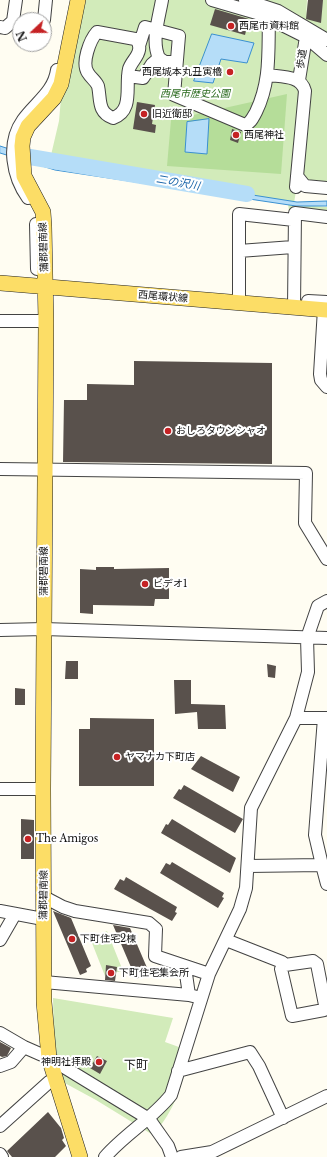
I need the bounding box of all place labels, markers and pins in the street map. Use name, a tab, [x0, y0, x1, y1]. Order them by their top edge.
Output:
place label: 西尾市資料館	[239, 20, 299, 32]
marker: 西尾市資料館	[226, 21, 236, 31]
place label: 西尾城本丸丑寅櫓	[142, 66, 222, 78]
marker: 西尾城本丸丑寅櫓	[225, 67, 235, 77]
place label: 旧近衛邸	[152, 108, 192, 120]
marker: 旧近衛邸	[139, 109, 149, 119]
place label: 西尾神社	[244, 129, 284, 141]
marker: 西尾神社	[231, 130, 241, 140]
place label: おしろタウンシャオ	[176, 425, 266, 437]
marker: おしろタウンシャオ	[163, 426, 173, 436]
place label: ビデオ1	[153, 578, 187, 590]
marker: ビデオ1	[140, 579, 150, 589]
place label: ヤマナカ下町店	[125, 751, 195, 763]
marker: ヤマナカ下町店	[112, 752, 122, 762]
place label: The Amigos	[36, 833, 98, 845]
marker: The Amigos	[23, 834, 33, 844]
place label: 下町住宅2棟	[80, 933, 136, 945]
marker: 下町住宅2棟	[67, 934, 77, 944]
place label: 下町住宅集会所	[119, 967, 189, 979]
marker: 下町住宅集会所	[106, 968, 116, 978]
place label: 神明社拝殿	[41, 1056, 91, 1068]
marker: 神明社拝殿	[94, 1057, 104, 1067]

